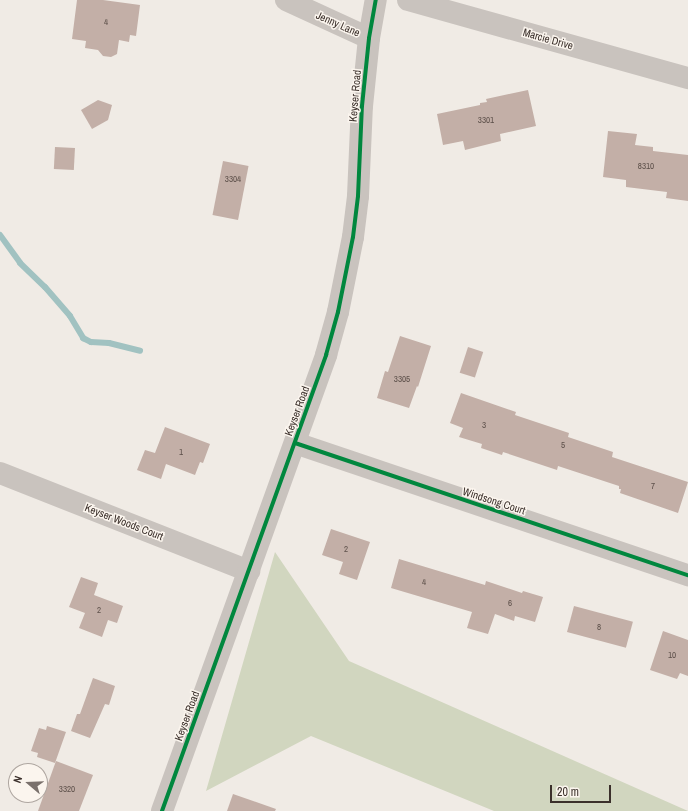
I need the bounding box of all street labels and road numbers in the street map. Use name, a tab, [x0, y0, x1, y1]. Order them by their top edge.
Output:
street label: Jenny Lane	[314, 8, 362, 40]
street label: Marcie Drive	[521, 26, 575, 52]
street label: Keyser Road	[346, 69, 364, 123]
street label: Keyser Road	[282, 384, 312, 438]
street label: Windsong Court	[461, 485, 527, 517]
street label: Keyser Woods Court	[83, 501, 165, 543]
street label: Keyser Road	[172, 689, 202, 743]

